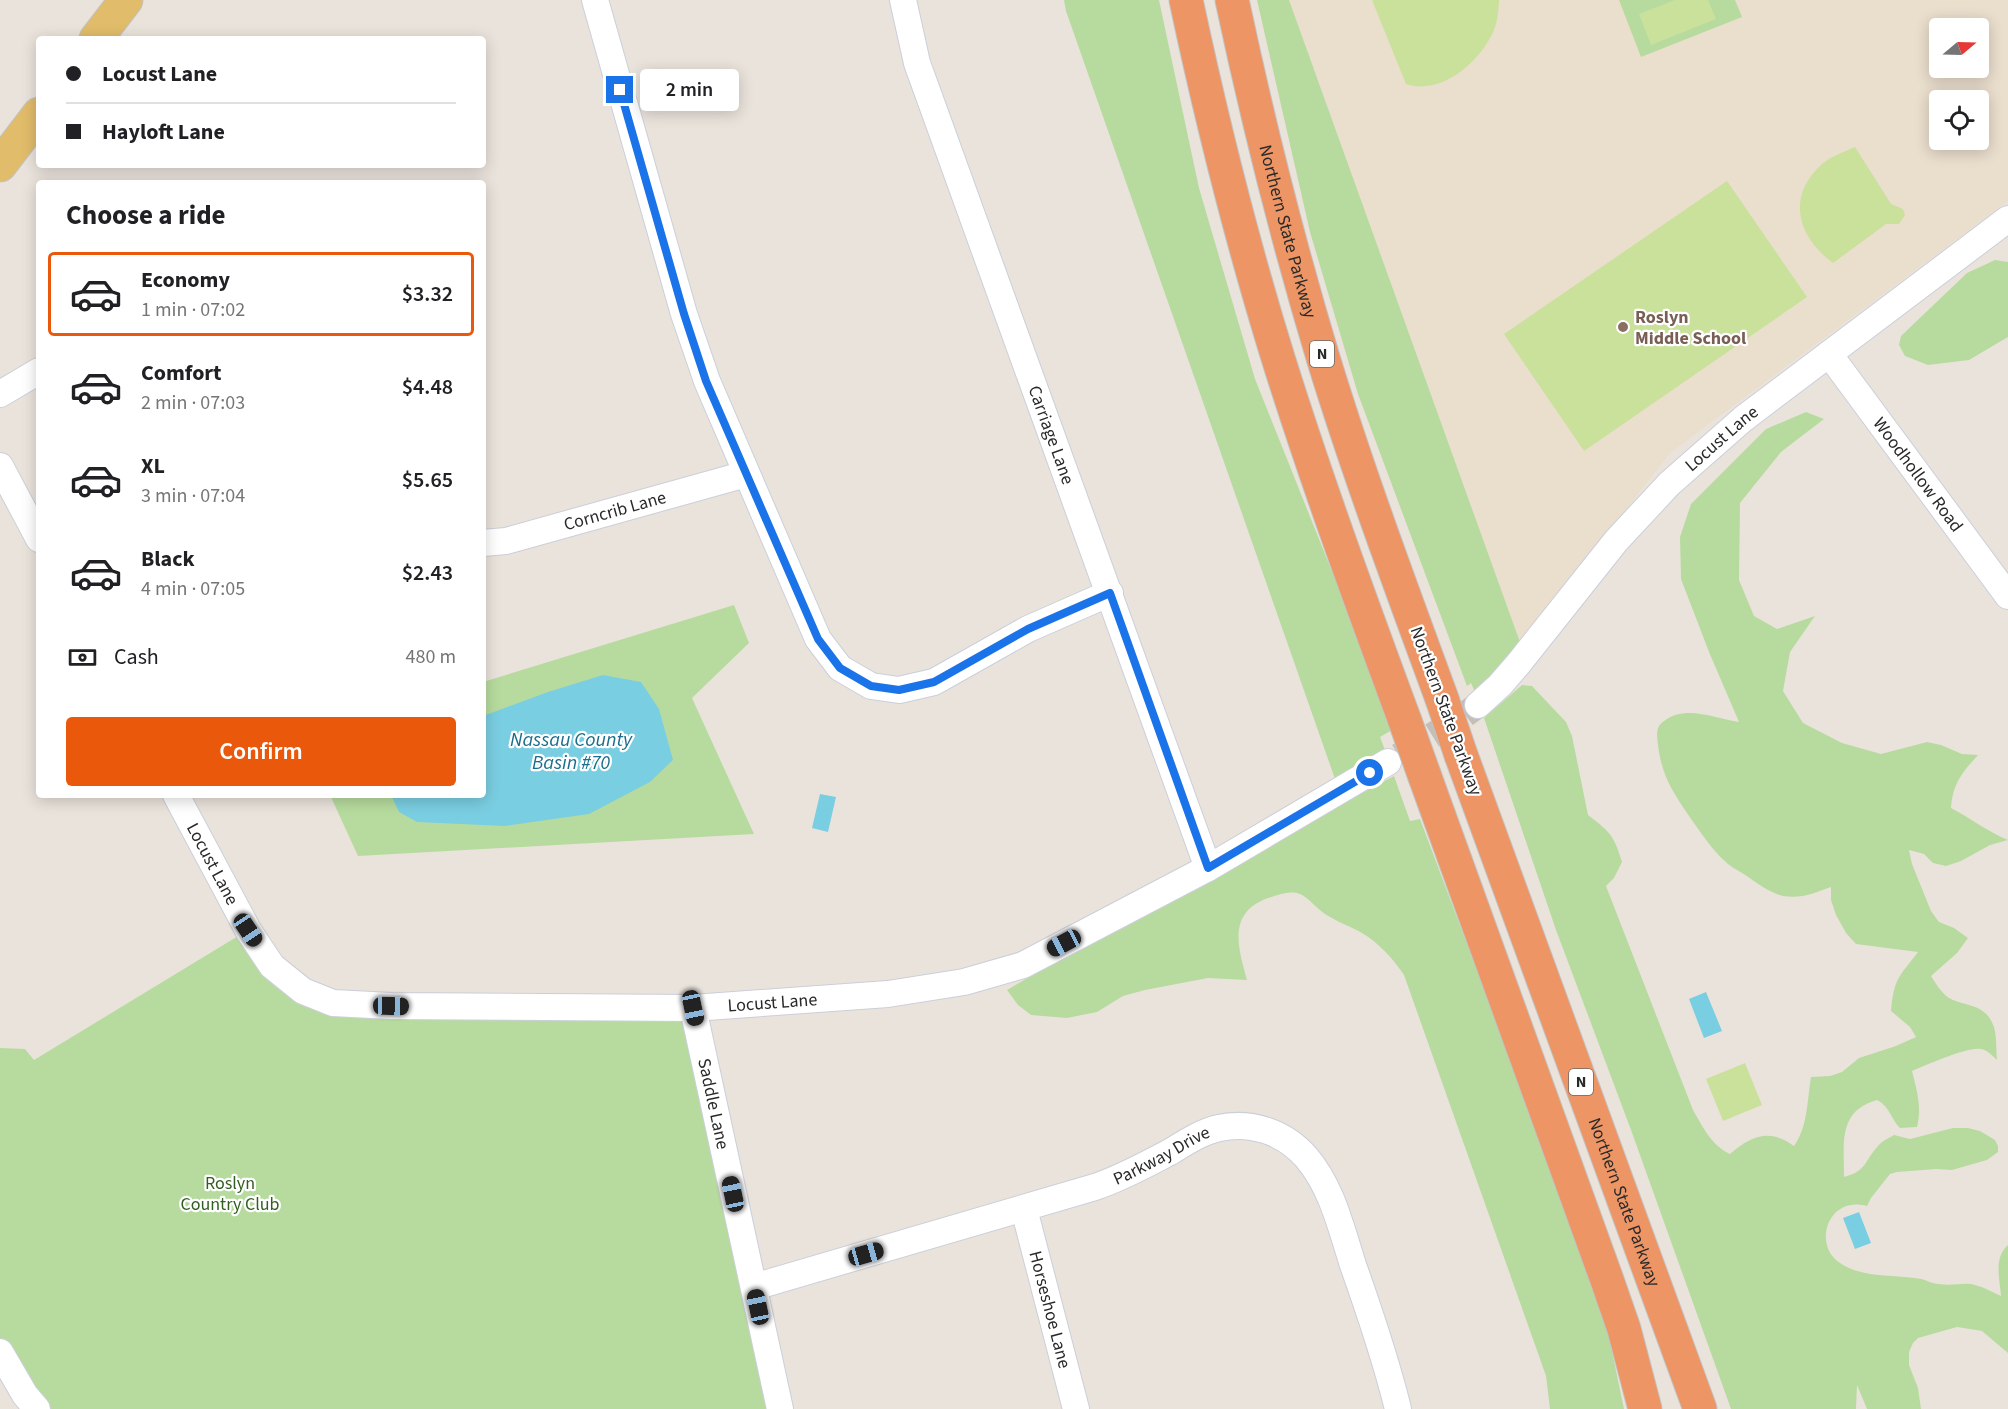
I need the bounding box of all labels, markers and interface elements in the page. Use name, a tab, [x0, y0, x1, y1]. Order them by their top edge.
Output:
north arrow	[1929, 18, 1989, 78]
map controls	[1929, 18, 1989, 150]
text: Locust Lane	[102, 58, 217, 90]
callout: 2 min	[641, 69, 740, 111]
route end	[606, 76, 633, 103]
text: 2 min	[666, 76, 713, 104]
button: locate	[1929, 90, 1989, 150]
text: Hayloft Lane	[102, 116, 225, 148]
street label: Northern State Parkway	[1253, 142, 1323, 321]
text: Choose a ride	[66, 196, 226, 235]
text: Economy	[141, 264, 230, 296]
icon: car	[69, 267, 123, 321]
text: $3.32	[402, 278, 453, 310]
text: 1 min · 07:02	[141, 296, 245, 324]
place label: Roslyn Middle School	[1635, 305, 1746, 351]
marker: Roslyn Middle School	[1616, 320, 1630, 334]
road number: N	[1310, 341, 1334, 367]
text: Comfort	[141, 357, 222, 389]
icon: car	[69, 360, 123, 414]
text: $4.48	[402, 371, 453, 403]
street label: Carriage Lane	[1022, 382, 1081, 488]
text: 2 min · 07:03	[141, 389, 245, 417]
street label: Locust Lane	[1679, 399, 1763, 477]
street label: Woodhollow Road	[1867, 412, 1969, 537]
text: XL	[141, 450, 165, 482]
icon: car	[69, 453, 123, 507]
text: $5.65	[402, 464, 453, 496]
text: 3 min · 07:04	[141, 482, 245, 510]
street label: Corncrib Lane	[561, 484, 669, 537]
text: Black	[141, 543, 195, 575]
icon: car	[69, 546, 123, 600]
text: $2.43	[402, 557, 453, 589]
text: 4 min · 07:05	[141, 575, 245, 603]
street label: Northern State Parkway	[1404, 623, 1488, 800]
icon: cash	[66, 641, 99, 674]
text: Cash	[114, 641, 159, 673]
text: 480 m	[406, 643, 456, 671]
button: Confirm	[66, 717, 456, 786]
water label: Nassau County Basin #70	[510, 726, 633, 777]
route start	[1356, 759, 1383, 786]
street label: Locust Lane	[181, 818, 245, 909]
car	[230, 910, 266, 950]
car	[1044, 927, 1084, 959]
street label: Locust Lane	[727, 987, 818, 1018]
car	[680, 989, 706, 1027]
car	[373, 997, 409, 1015]
street label: Saddle Lane	[692, 1056, 736, 1152]
road number: N	[1569, 1069, 1593, 1095]
street label: Northern State Parkway	[1582, 1114, 1667, 1291]
street label: Parkway Drive	[1109, 1119, 1214, 1191]
park label: Roslyn Country Club	[180, 1171, 280, 1217]
car	[720, 1175, 746, 1213]
car	[846, 1240, 886, 1268]
street label: Horseshoe Lane	[1023, 1248, 1077, 1371]
car	[745, 1288, 771, 1326]

